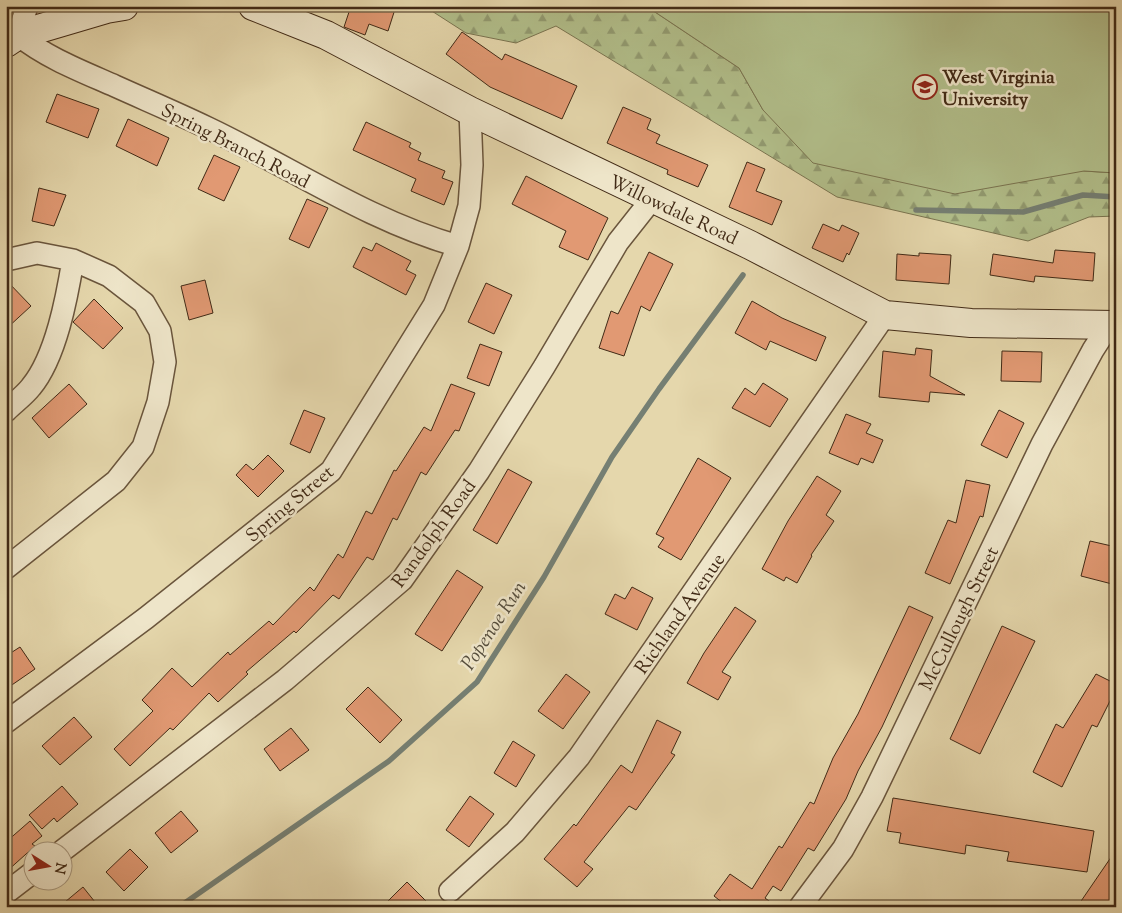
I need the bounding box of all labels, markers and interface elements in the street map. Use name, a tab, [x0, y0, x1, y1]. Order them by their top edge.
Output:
place label: West Virginia University	[942, 65, 1055, 114]
school or university icon: West Virginia University	[912, 74, 938, 100]
street label: Spring Branch Road	[156, 98, 314, 197]
street label: Willowdale Road	[604, 170, 742, 253]
street label: Spring Street	[241, 460, 341, 550]
street label: Randolph Road	[387, 475, 484, 594]
street label: McCullough Street	[914, 542, 1007, 696]
street label: Richland Avenue	[629, 548, 733, 680]
water label: Popenoe Run	[455, 576, 535, 677]
north arrow	[22, 840, 72, 890]
text: N	[48, 861, 70, 875]

